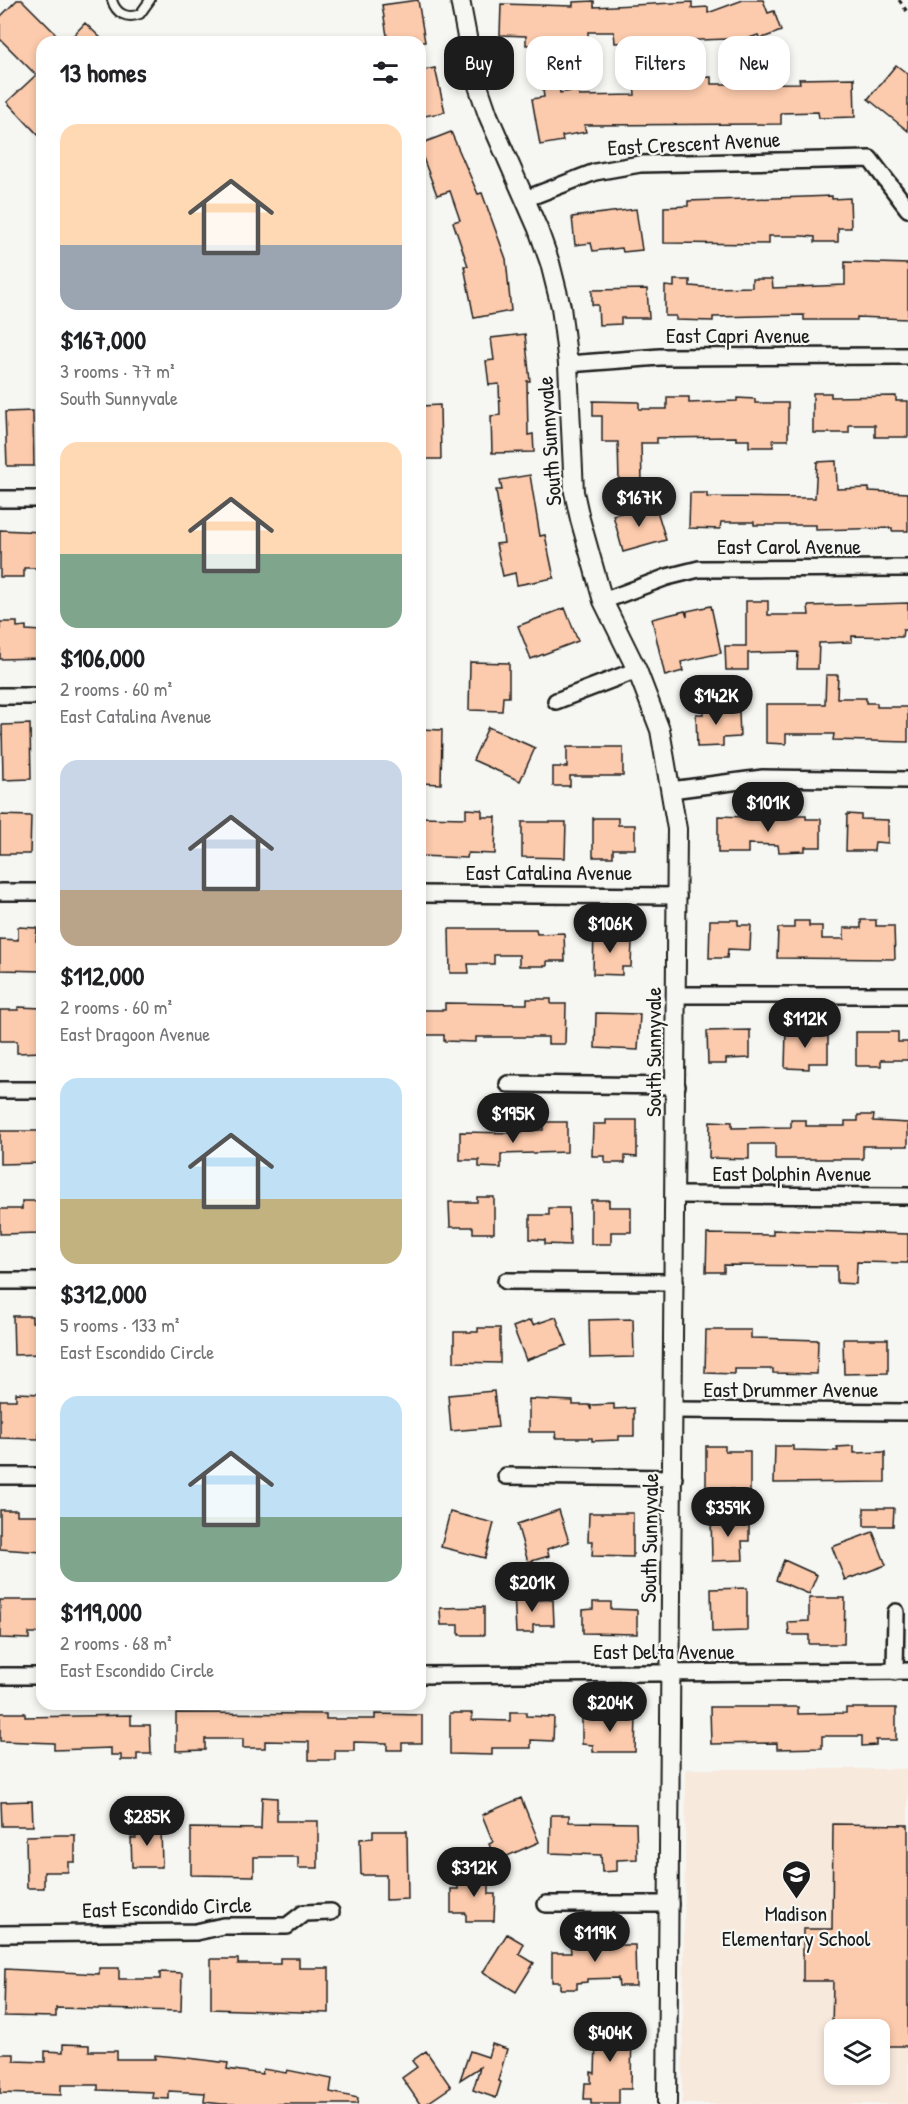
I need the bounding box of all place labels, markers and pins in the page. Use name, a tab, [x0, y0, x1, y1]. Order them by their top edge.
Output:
pin: $167K	[597, 477, 681, 528]
pin: $142K	[674, 675, 758, 726]
pin: $101K	[726, 782, 810, 833]
pin: $106K	[568, 903, 652, 954]
pin: $112K	[763, 998, 847, 1049]
pin: $195K	[471, 1093, 555, 1144]
pin: $359K	[686, 1487, 770, 1538]
pin: $201K	[490, 1562, 574, 1613]
pin: $204K	[568, 1682, 652, 1733]
pin: $285K	[105, 1796, 189, 1847]
pin: $312K	[432, 1847, 516, 1898]
school or university icon: Madison Elementary School	[780, 1858, 812, 1900]
place label: Madison Elementary School	[722, 1898, 870, 1953]
pin: $119K	[553, 1912, 637, 1963]
pin: $404K	[568, 2012, 652, 2063]

